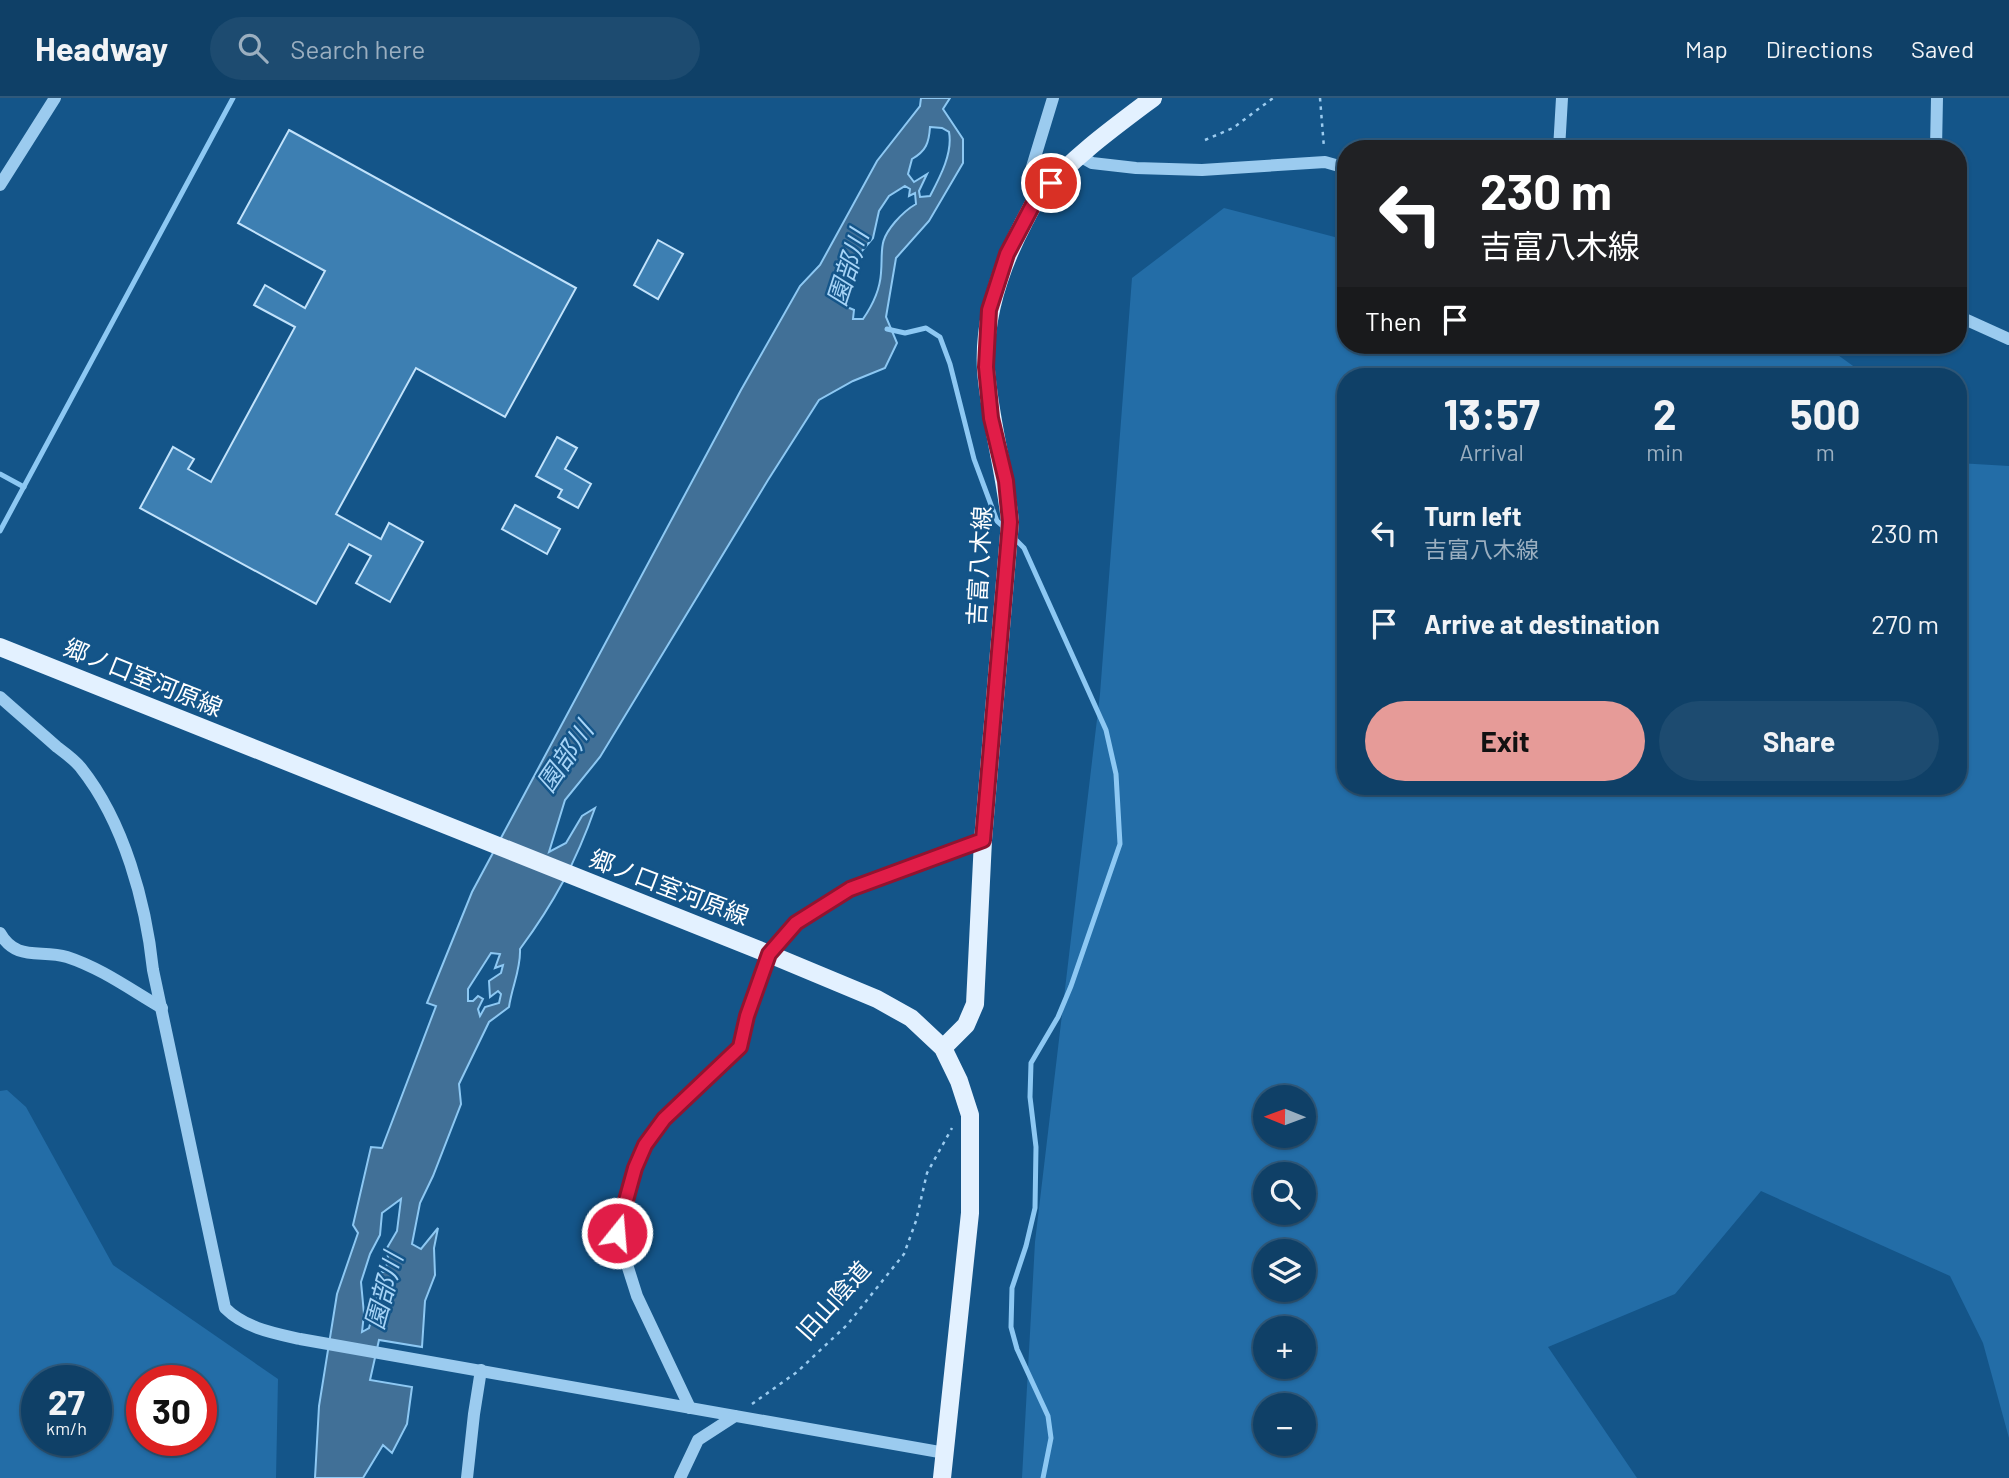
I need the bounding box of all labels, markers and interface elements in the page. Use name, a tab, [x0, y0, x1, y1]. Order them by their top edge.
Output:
search box	[210, 17, 700, 80]
text: Headway	[35, 28, 168, 68]
icon: search	[234, 29, 272, 67]
text: Search here	[290, 33, 425, 64]
text: Map	[1685, 34, 1728, 63]
text: Directions	[1766, 34, 1873, 63]
text: Saved	[1911, 34, 1974, 63]
pin	[1021, 153, 1081, 213]
text: 230 m	[1480, 161, 1612, 220]
icon: arrive	[1032, 164, 1070, 202]
icon: left	[1365, 168, 1456, 259]
water label: 園部川	[820, 223, 874, 309]
text: 吉富八木線	[1480, 226, 1640, 264]
icon: arrive	[1436, 301, 1474, 339]
text: Then	[1365, 305, 1422, 336]
text: 13:57	[1443, 388, 1540, 438]
text: 2	[1653, 388, 1677, 438]
text: 500	[1790, 388, 1861, 438]
text: Arrival	[1459, 438, 1524, 466]
text: min	[1646, 438, 1684, 466]
text: m	[1816, 438, 1835, 466]
text: Turn left	[1424, 500, 1522, 531]
street label: 吉富八木線	[961, 505, 996, 627]
icon: left	[1365, 514, 1403, 552]
text: 230 m	[1870, 517, 1939, 548]
text: 吉富八木線	[1424, 535, 1539, 563]
icon: arrive	[1365, 605, 1403, 643]
text: Arrive at destination	[1424, 608, 1660, 639]
text: 270 m	[1871, 608, 1939, 639]
street label: 郷ノ口室河原線	[60, 632, 227, 722]
button: Exit	[1365, 701, 1645, 781]
button: Share	[1659, 701, 1939, 781]
water label: 園部川	[529, 713, 600, 797]
street label: 郷ノ口室河原線	[586, 843, 753, 930]
north arrow	[1253, 1085, 1316, 1148]
map controls	[1253, 1085, 1316, 1456]
button: search	[1253, 1162, 1316, 1225]
position arrow	[580, 1196, 654, 1270]
button: layers	[1253, 1239, 1316, 1302]
water label: 園部川	[357, 1246, 408, 1332]
street label: 旧山陰道	[790, 1255, 876, 1345]
button: +	[1253, 1316, 1316, 1379]
speed limit sign: 30	[126, 1365, 217, 1456]
text: 27	[48, 1380, 85, 1422]
button: −	[1253, 1393, 1316, 1456]
text: km/h	[46, 1417, 87, 1439]

